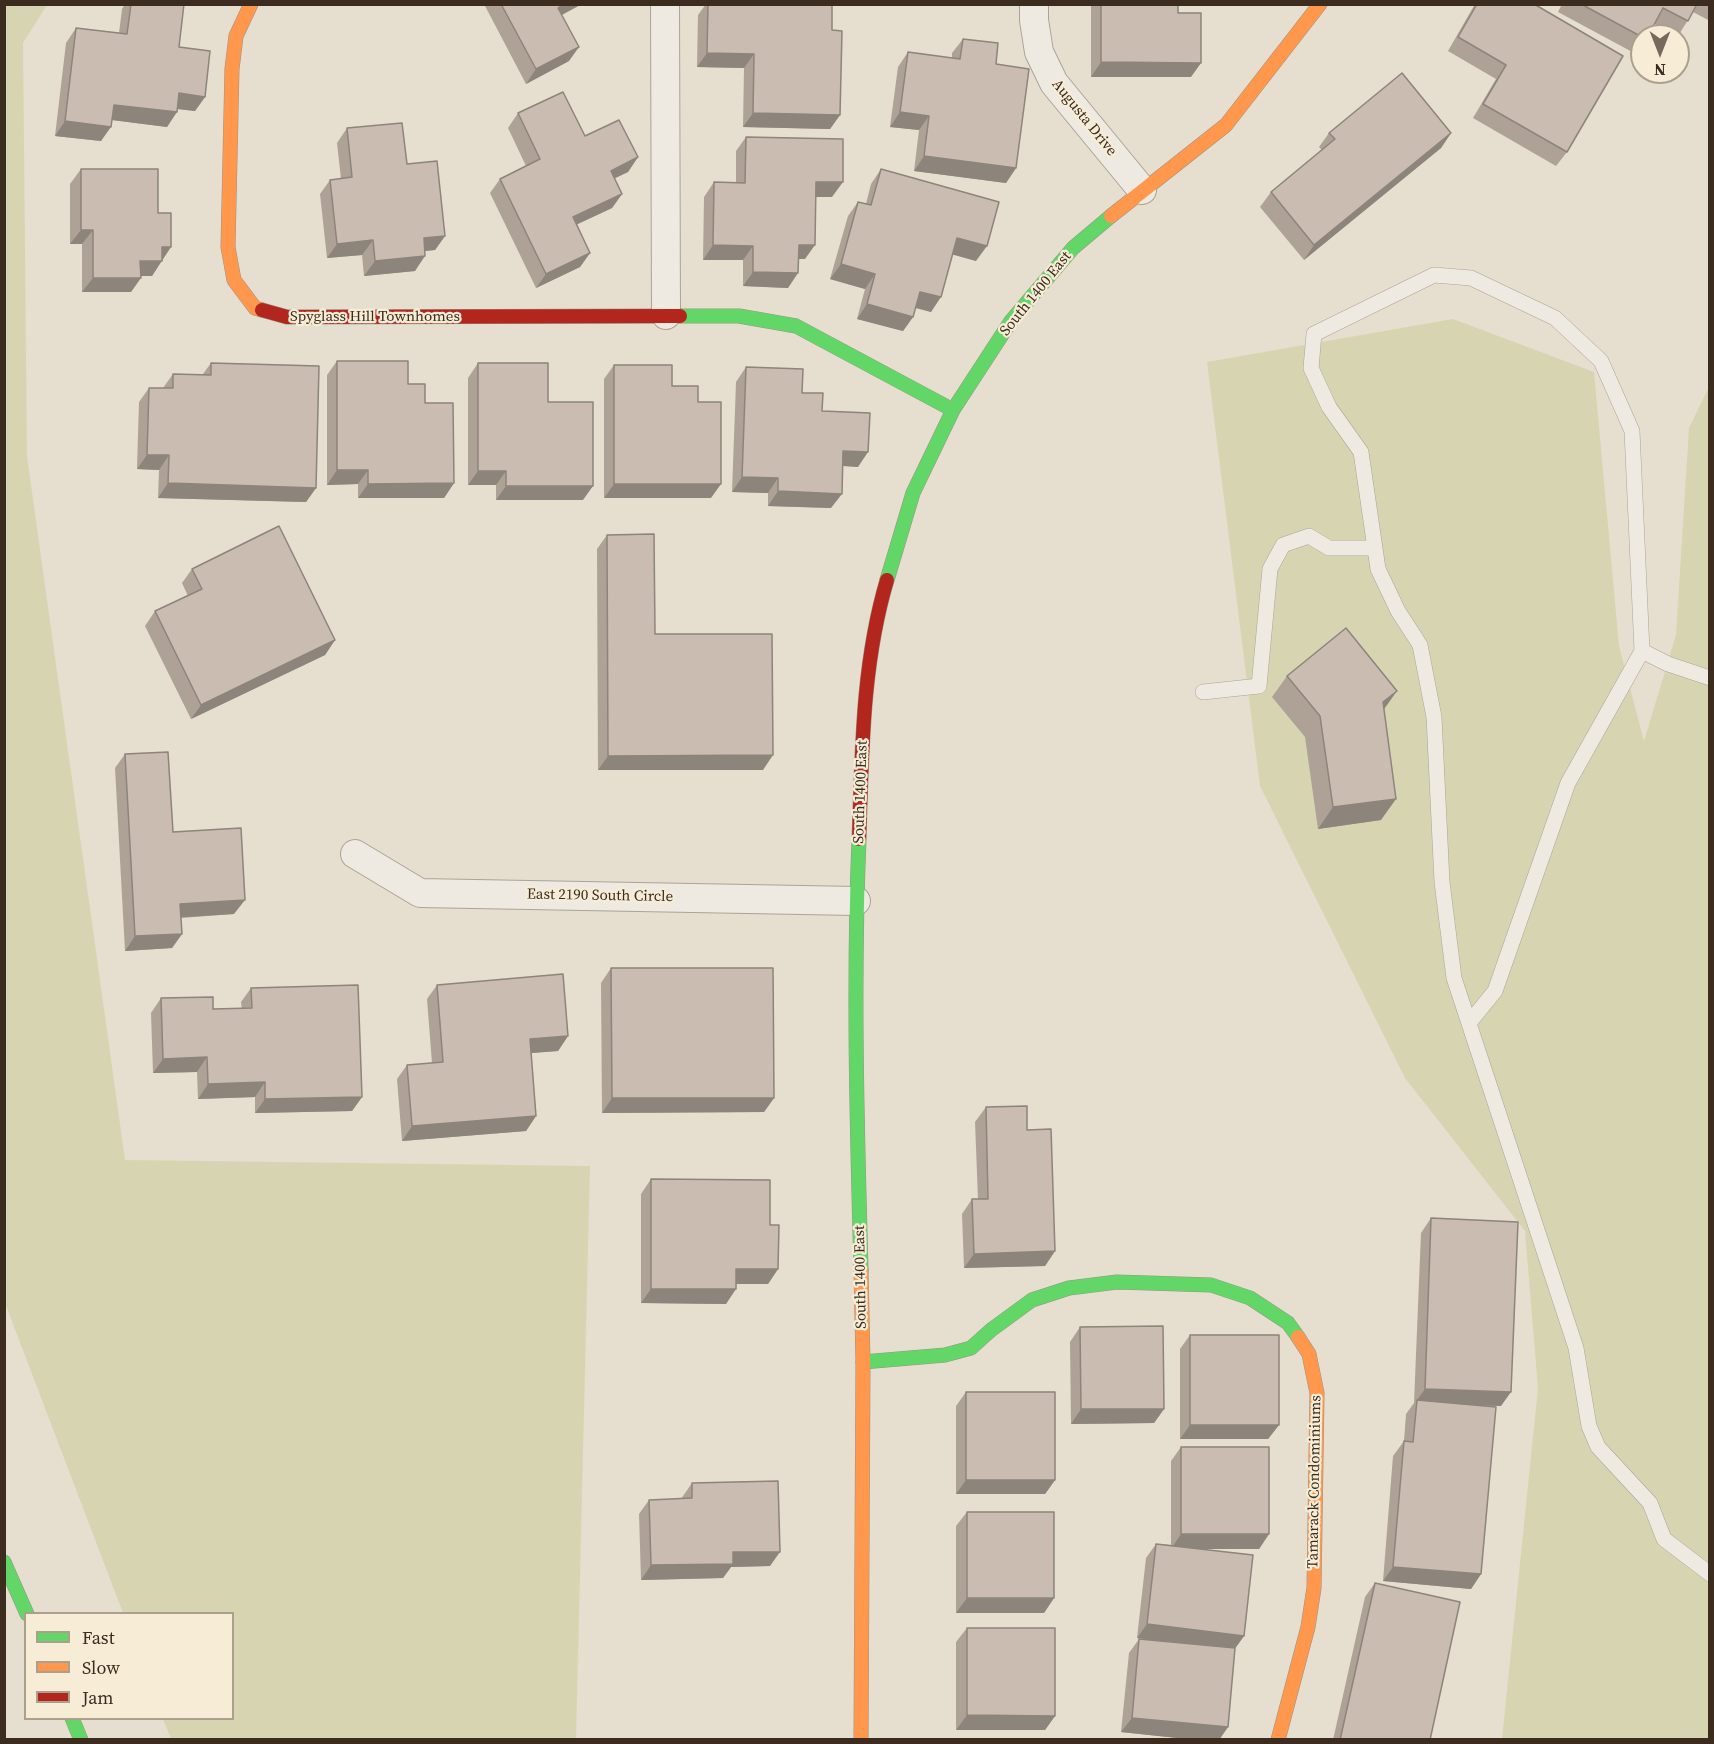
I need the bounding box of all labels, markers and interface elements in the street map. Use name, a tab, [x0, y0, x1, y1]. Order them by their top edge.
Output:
north arrow	[1630, 24, 1690, 84]
text: N	[1654, 59, 1666, 81]
street label: Augusta Drive	[1048, 76, 1120, 160]
street label: South 1400 East	[996, 248, 1076, 340]
street label: Spyglass Hill Townhomes	[290, 308, 460, 326]
street label: South 1400 East	[850, 740, 872, 844]
street label: East 2190 South Circle	[527, 886, 673, 906]
street label: South 1400 East	[851, 1225, 871, 1329]
street label: Tamarack Condominiums	[1304, 1395, 1326, 1569]
legend	[24, 1612, 234, 1720]
text: Fast	[82, 1625, 115, 1650]
text: Slow	[82, 1655, 120, 1680]
text: Jam	[82, 1685, 114, 1710]

